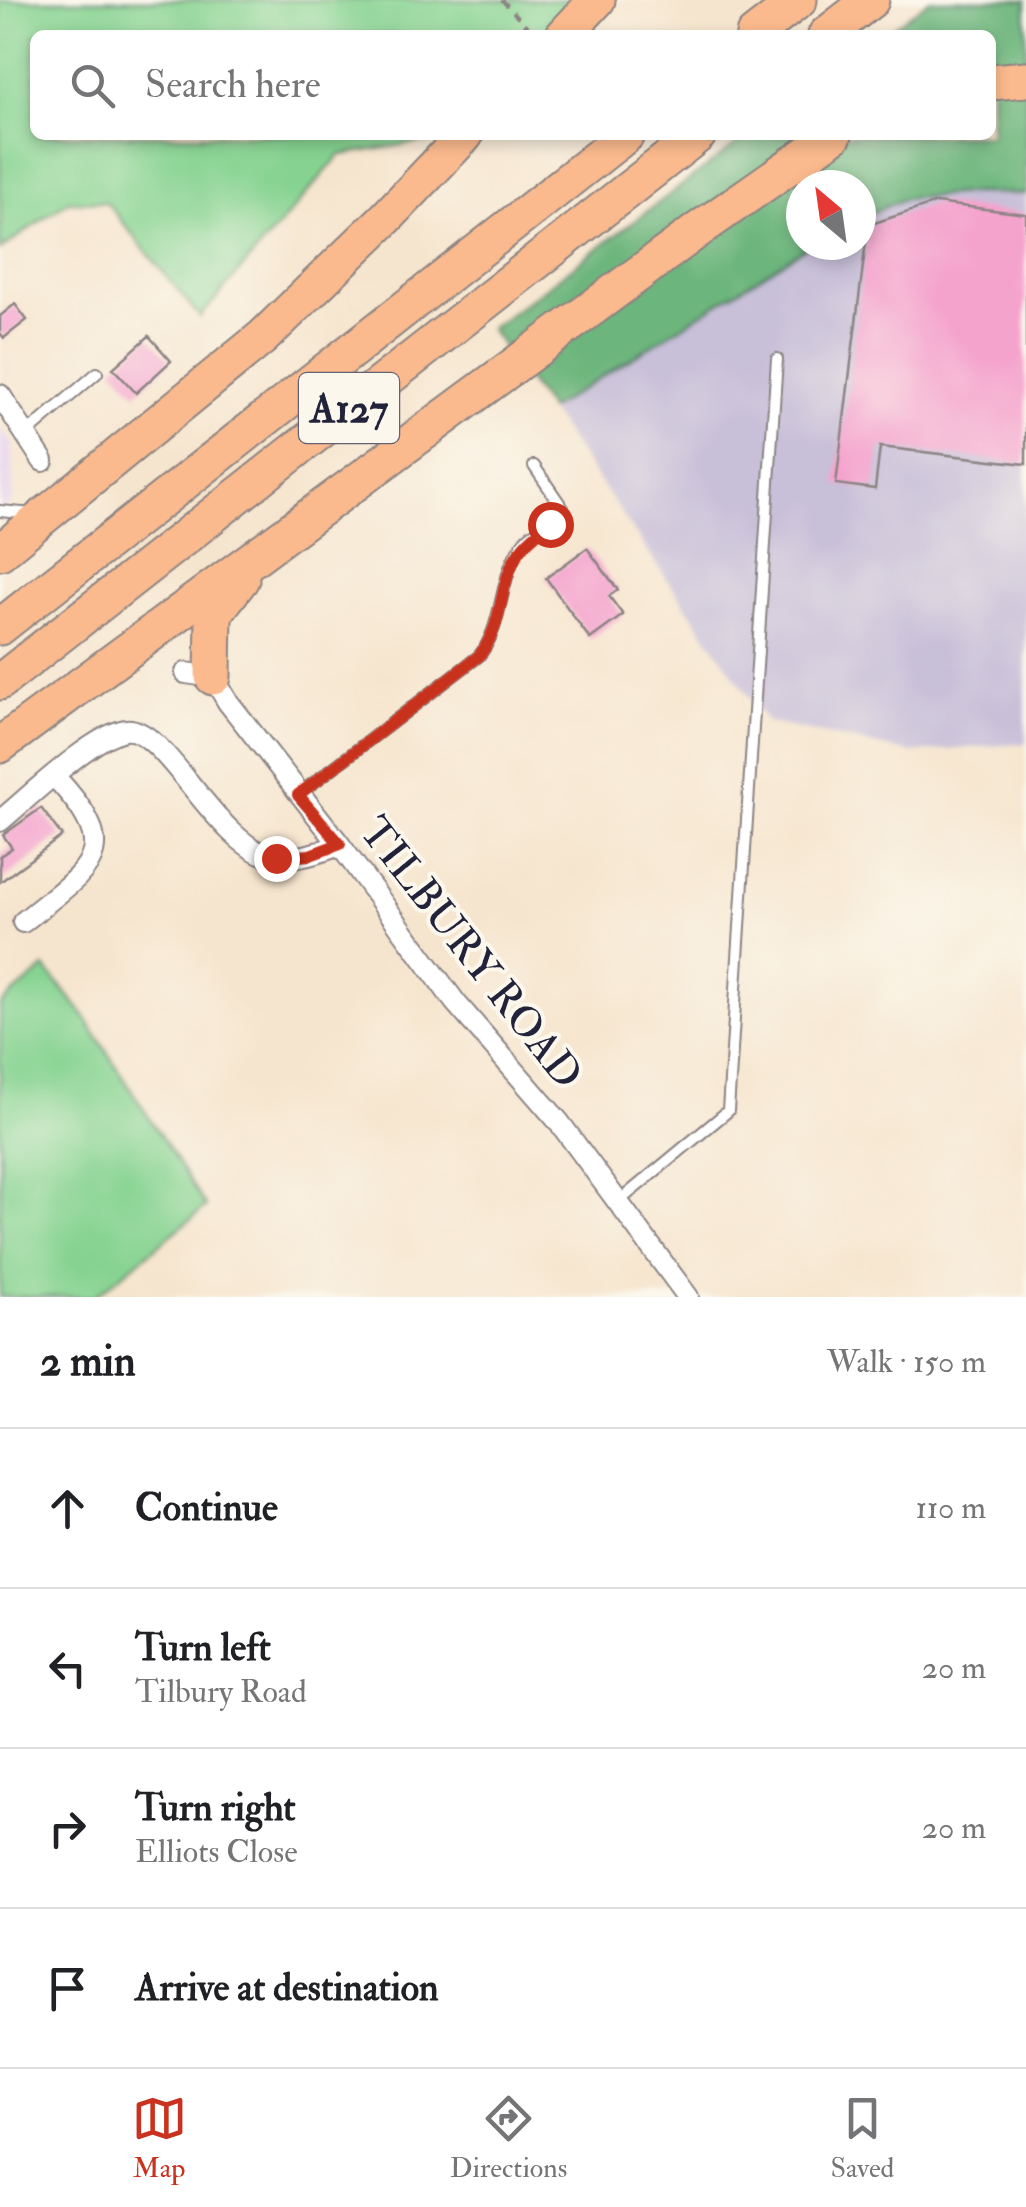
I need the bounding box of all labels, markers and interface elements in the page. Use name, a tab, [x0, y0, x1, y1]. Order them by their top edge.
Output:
search box	[30, 30, 996, 140]
icon: search	[65, 58, 120, 113]
text: Search here	[145, 61, 321, 109]
north arrow	[786, 170, 876, 260]
road number: A127	[299, 373, 399, 443]
route start	[528, 502, 574, 548]
street label: TILBURY ROAD	[348, 807, 593, 1100]
route end	[254, 836, 300, 882]
text: 2 min	[40, 1336, 136, 1388]
text: Walk · 150 m	[827, 1342, 986, 1382]
icon: ahead	[40, 1481, 95, 1536]
text: Continue	[135, 1484, 278, 1532]
text: 110 m	[915, 1488, 986, 1528]
text: Turn left	[135, 1624, 271, 1672]
icon: left	[40, 1641, 95, 1696]
text: 20 m	[922, 1648, 986, 1688]
text: Tilbury Road	[135, 1672, 307, 1712]
text: Turn right	[135, 1784, 296, 1832]
icon: right	[40, 1801, 95, 1856]
text: 20 m	[922, 1808, 986, 1848]
text: Elliots Close	[135, 1832, 298, 1872]
icon: arrive	[40, 1961, 95, 2016]
text: Arrive at destination	[135, 1964, 439, 2012]
tab: Map	[132, 2091, 187, 2186]
tab: Directions	[450, 2091, 567, 2186]
tab: Saved	[830, 2091, 894, 2186]

